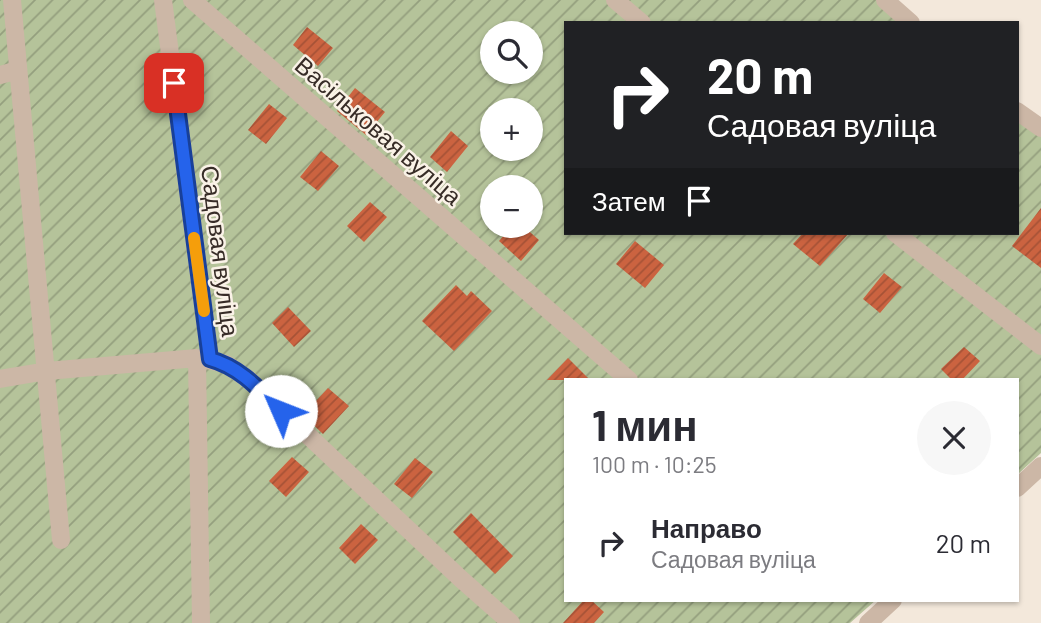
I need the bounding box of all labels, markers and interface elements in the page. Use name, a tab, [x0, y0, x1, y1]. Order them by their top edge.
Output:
map controls	[480, 21, 543, 238]
button: search	[480, 21, 543, 84]
text: 20 m	[707, 45, 813, 104]
icon: right	[592, 49, 683, 140]
street label: Васільковая вуліца	[290, 50, 469, 211]
pin	[144, 53, 204, 113]
icon: arrive	[155, 64, 193, 102]
button: +	[480, 98, 543, 161]
text: Садовая вуліца	[707, 105, 936, 143]
street label: Садовая вуліца	[196, 164, 246, 339]
button: −	[480, 175, 543, 238]
icon: arrive	[680, 182, 718, 220]
text: Затем	[592, 185, 666, 216]
position arrow	[244, 374, 318, 448]
text: 1 мин	[592, 399, 698, 449]
button: close	[917, 401, 991, 475]
text: 100 m · 10:25	[592, 450, 717, 478]
text: Направо	[651, 512, 762, 543]
icon: right	[592, 524, 630, 562]
text: 20 m	[936, 527, 991, 558]
text: Садовая вуліца	[651, 545, 816, 573]

